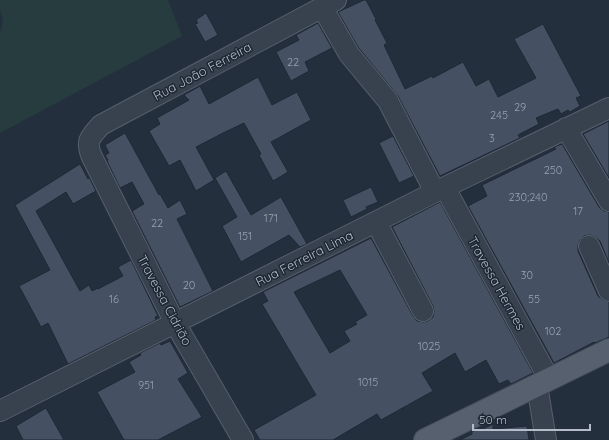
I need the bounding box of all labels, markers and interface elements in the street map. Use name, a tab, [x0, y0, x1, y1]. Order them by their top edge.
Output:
street label: Rua João Ferreira	[150, 38, 254, 104]
house number: 22	[287, 55, 299, 69]
house number: 29	[514, 100, 526, 114]
house number: 245	[490, 108, 508, 122]
house number: 3	[489, 131, 495, 145]
house number: 250	[544, 163, 562, 177]
house number: 230;240	[509, 190, 547, 204]
house number: 17	[573, 204, 583, 218]
house number: 171	[264, 211, 278, 225]
house number: 22	[151, 216, 163, 230]
street label: Rua Ferreira Lima	[252, 226, 356, 290]
house number: 151	[238, 229, 252, 243]
street label: Travessa Hermes	[465, 233, 529, 333]
street label: Travessa Cidrião	[134, 252, 196, 348]
house number: 30	[521, 268, 533, 282]
house number: 20	[183, 278, 195, 292]
house number: 16	[109, 292, 119, 306]
house number: 55	[528, 292, 540, 306]
house number: 102	[545, 324, 561, 338]
house number: 1025	[418, 339, 440, 353]
house number: 1015	[358, 375, 378, 389]
house number: 951	[138, 378, 154, 392]
scale bar	[473, 406, 590, 432]
text: 50 m	[479, 412, 507, 427]

